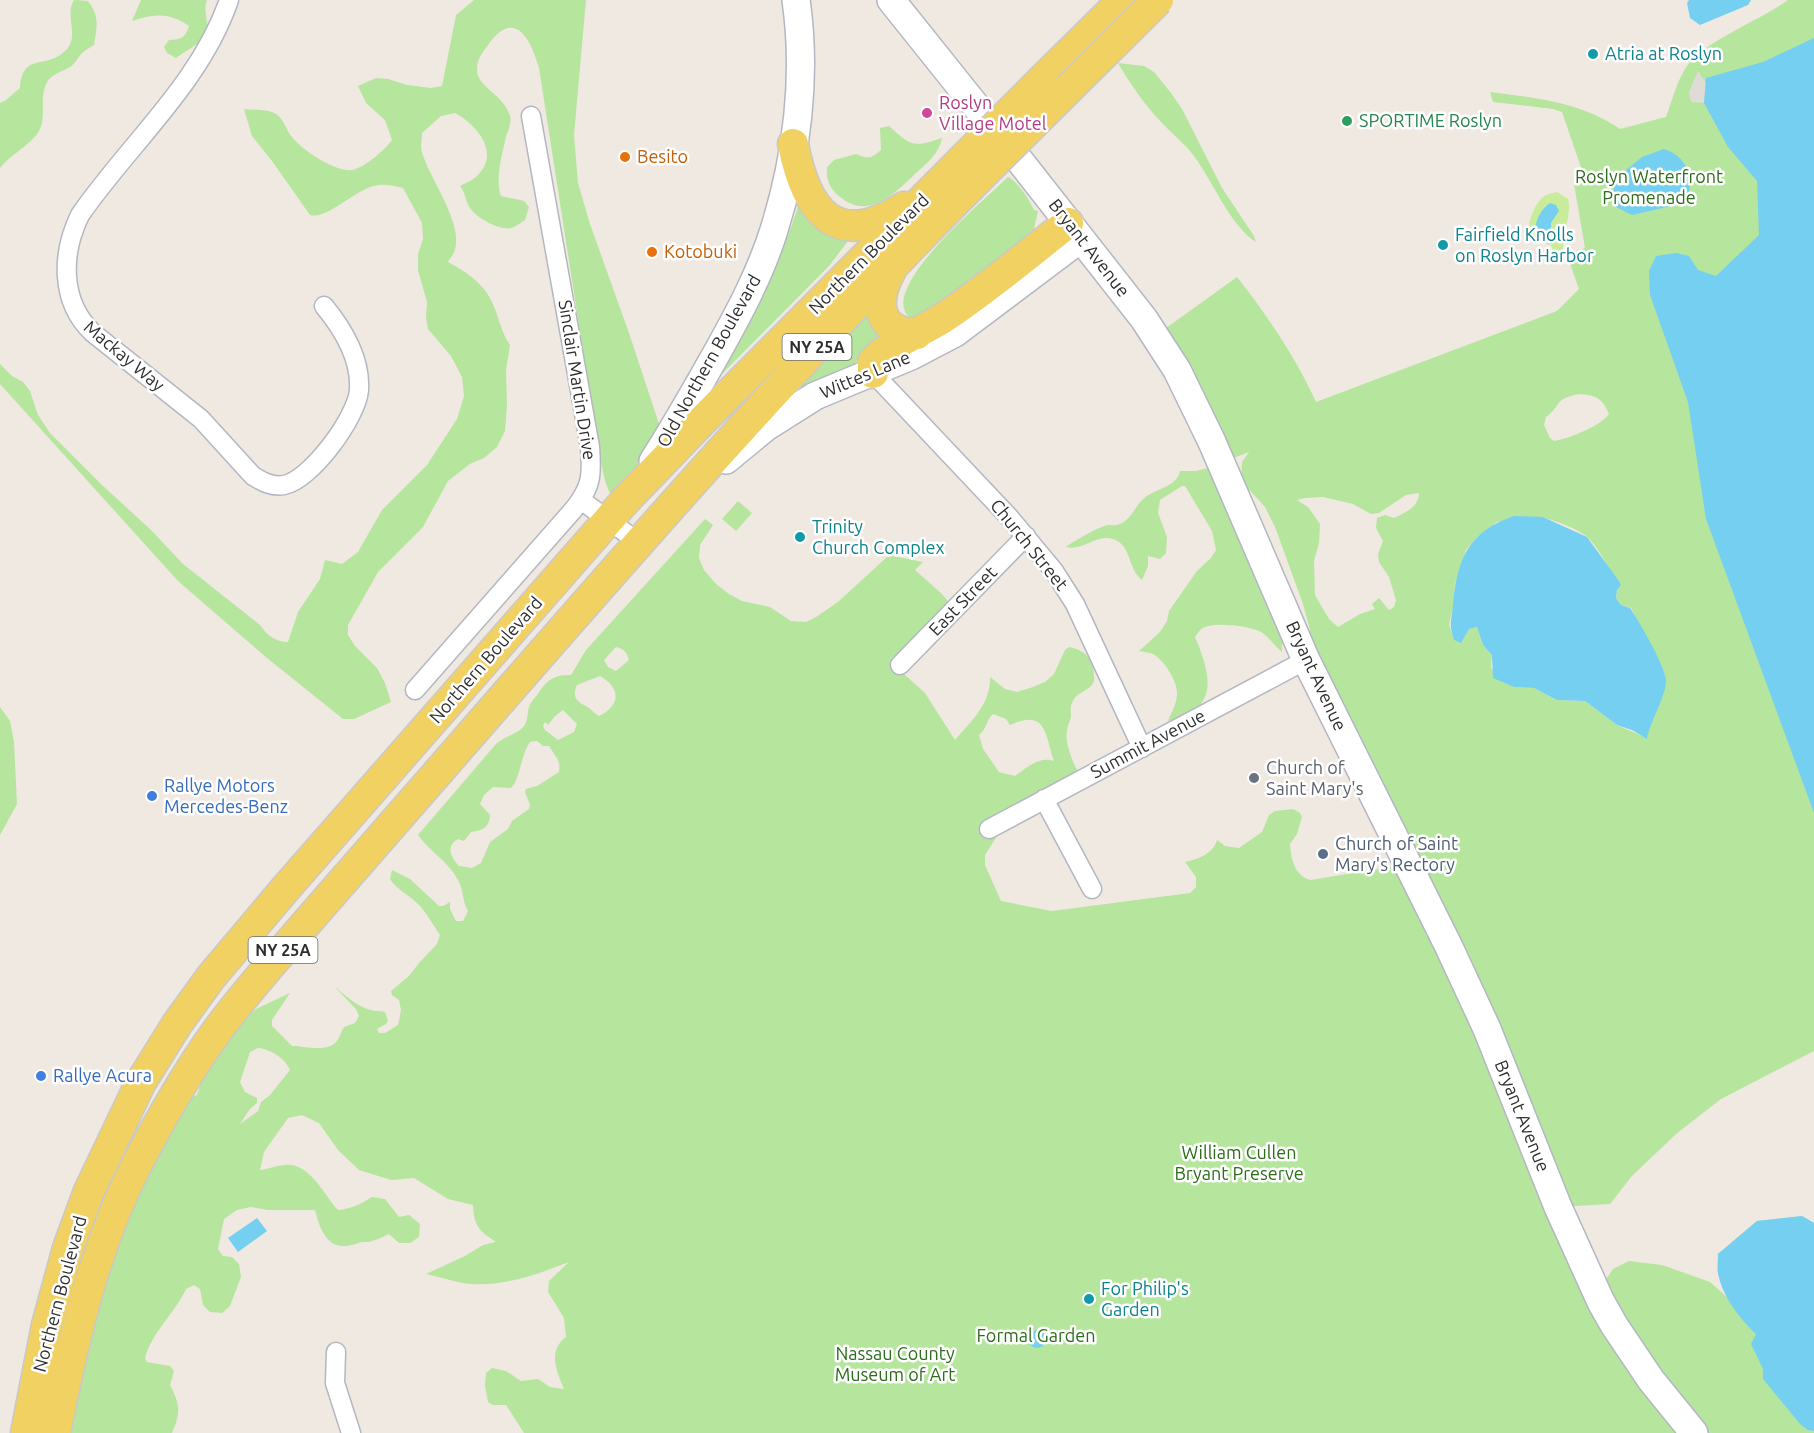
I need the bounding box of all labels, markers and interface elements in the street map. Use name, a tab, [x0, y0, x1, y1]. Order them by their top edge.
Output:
place label: Atria at Roslyn	[1605, 43, 1722, 63]
marker: Atria at Roslyn	[1586, 47, 1600, 61]
place label: Roslyn Village Motel	[939, 92, 1047, 133]
marker: Roslyn Village Motel	[920, 106, 934, 120]
place label: SPORTIME Roslyn	[1359, 110, 1502, 130]
marker: SPORTIME Roslyn	[1340, 114, 1354, 128]
place label: Besito	[637, 146, 688, 166]
marker: Besito	[618, 150, 632, 164]
park label: Roslyn Waterfront Promenade	[1575, 166, 1723, 207]
street label: Northern Boulevard	[804, 189, 932, 317]
street label: Bryant Avenue	[1045, 194, 1134, 300]
place label: Fairfield Knolls on Roslyn Harbor	[1455, 224, 1594, 265]
marker: Fairfield Knolls on Roslyn Harbor	[1436, 238, 1450, 252]
place label: Kotobuki	[664, 241, 737, 261]
marker: Kotobuki	[645, 245, 659, 259]
street label: Old Northern Boulevard	[652, 271, 764, 450]
street label: Sinclair Martin Drive	[555, 298, 601, 461]
street label: Mackay Way	[80, 316, 169, 395]
road number: NY 25A	[782, 334, 852, 360]
street label: Wittes Lane	[817, 346, 913, 402]
street label: Church Street	[987, 495, 1073, 594]
place label: Trinity Church Complex	[812, 516, 945, 557]
marker: Trinity Church Complex	[793, 530, 807, 544]
street label: East Street	[924, 561, 1000, 639]
street label: Northern Boulevard	[425, 592, 546, 727]
street label: Bryant Avenue	[1283, 618, 1351, 734]
street label: Summit Avenue	[1087, 704, 1208, 782]
place label: Church of Saint Mary's	[1266, 757, 1364, 798]
marker: Church of Saint Mary's	[1247, 771, 1261, 785]
place label: Rallye Motors Mercedes-Benz	[164, 775, 288, 816]
marker: Rallye Motors Mercedes-Benz	[145, 789, 159, 803]
place label: Church of Saint Mary's Rectory	[1335, 833, 1458, 874]
marker: Church of Saint Mary's Rectory	[1316, 847, 1330, 861]
road number: NY 25A	[248, 937, 318, 963]
street label: Bryant Avenue	[1491, 1057, 1554, 1174]
place label: Rallye Acura	[53, 1065, 152, 1085]
marker: Rallye Acura	[34, 1069, 48, 1083]
park label: William Cullen Bryant Preserve	[1174, 1142, 1304, 1183]
street label: Northern Boulevard	[29, 1213, 90, 1374]
place label: For Philip's Garden	[1101, 1278, 1189, 1319]
marker: For Philip's Garden	[1082, 1292, 1096, 1306]
park label: Formal Garden	[976, 1325, 1096, 1345]
park label: Nassau County Museum of Art	[835, 1343, 955, 1384]

